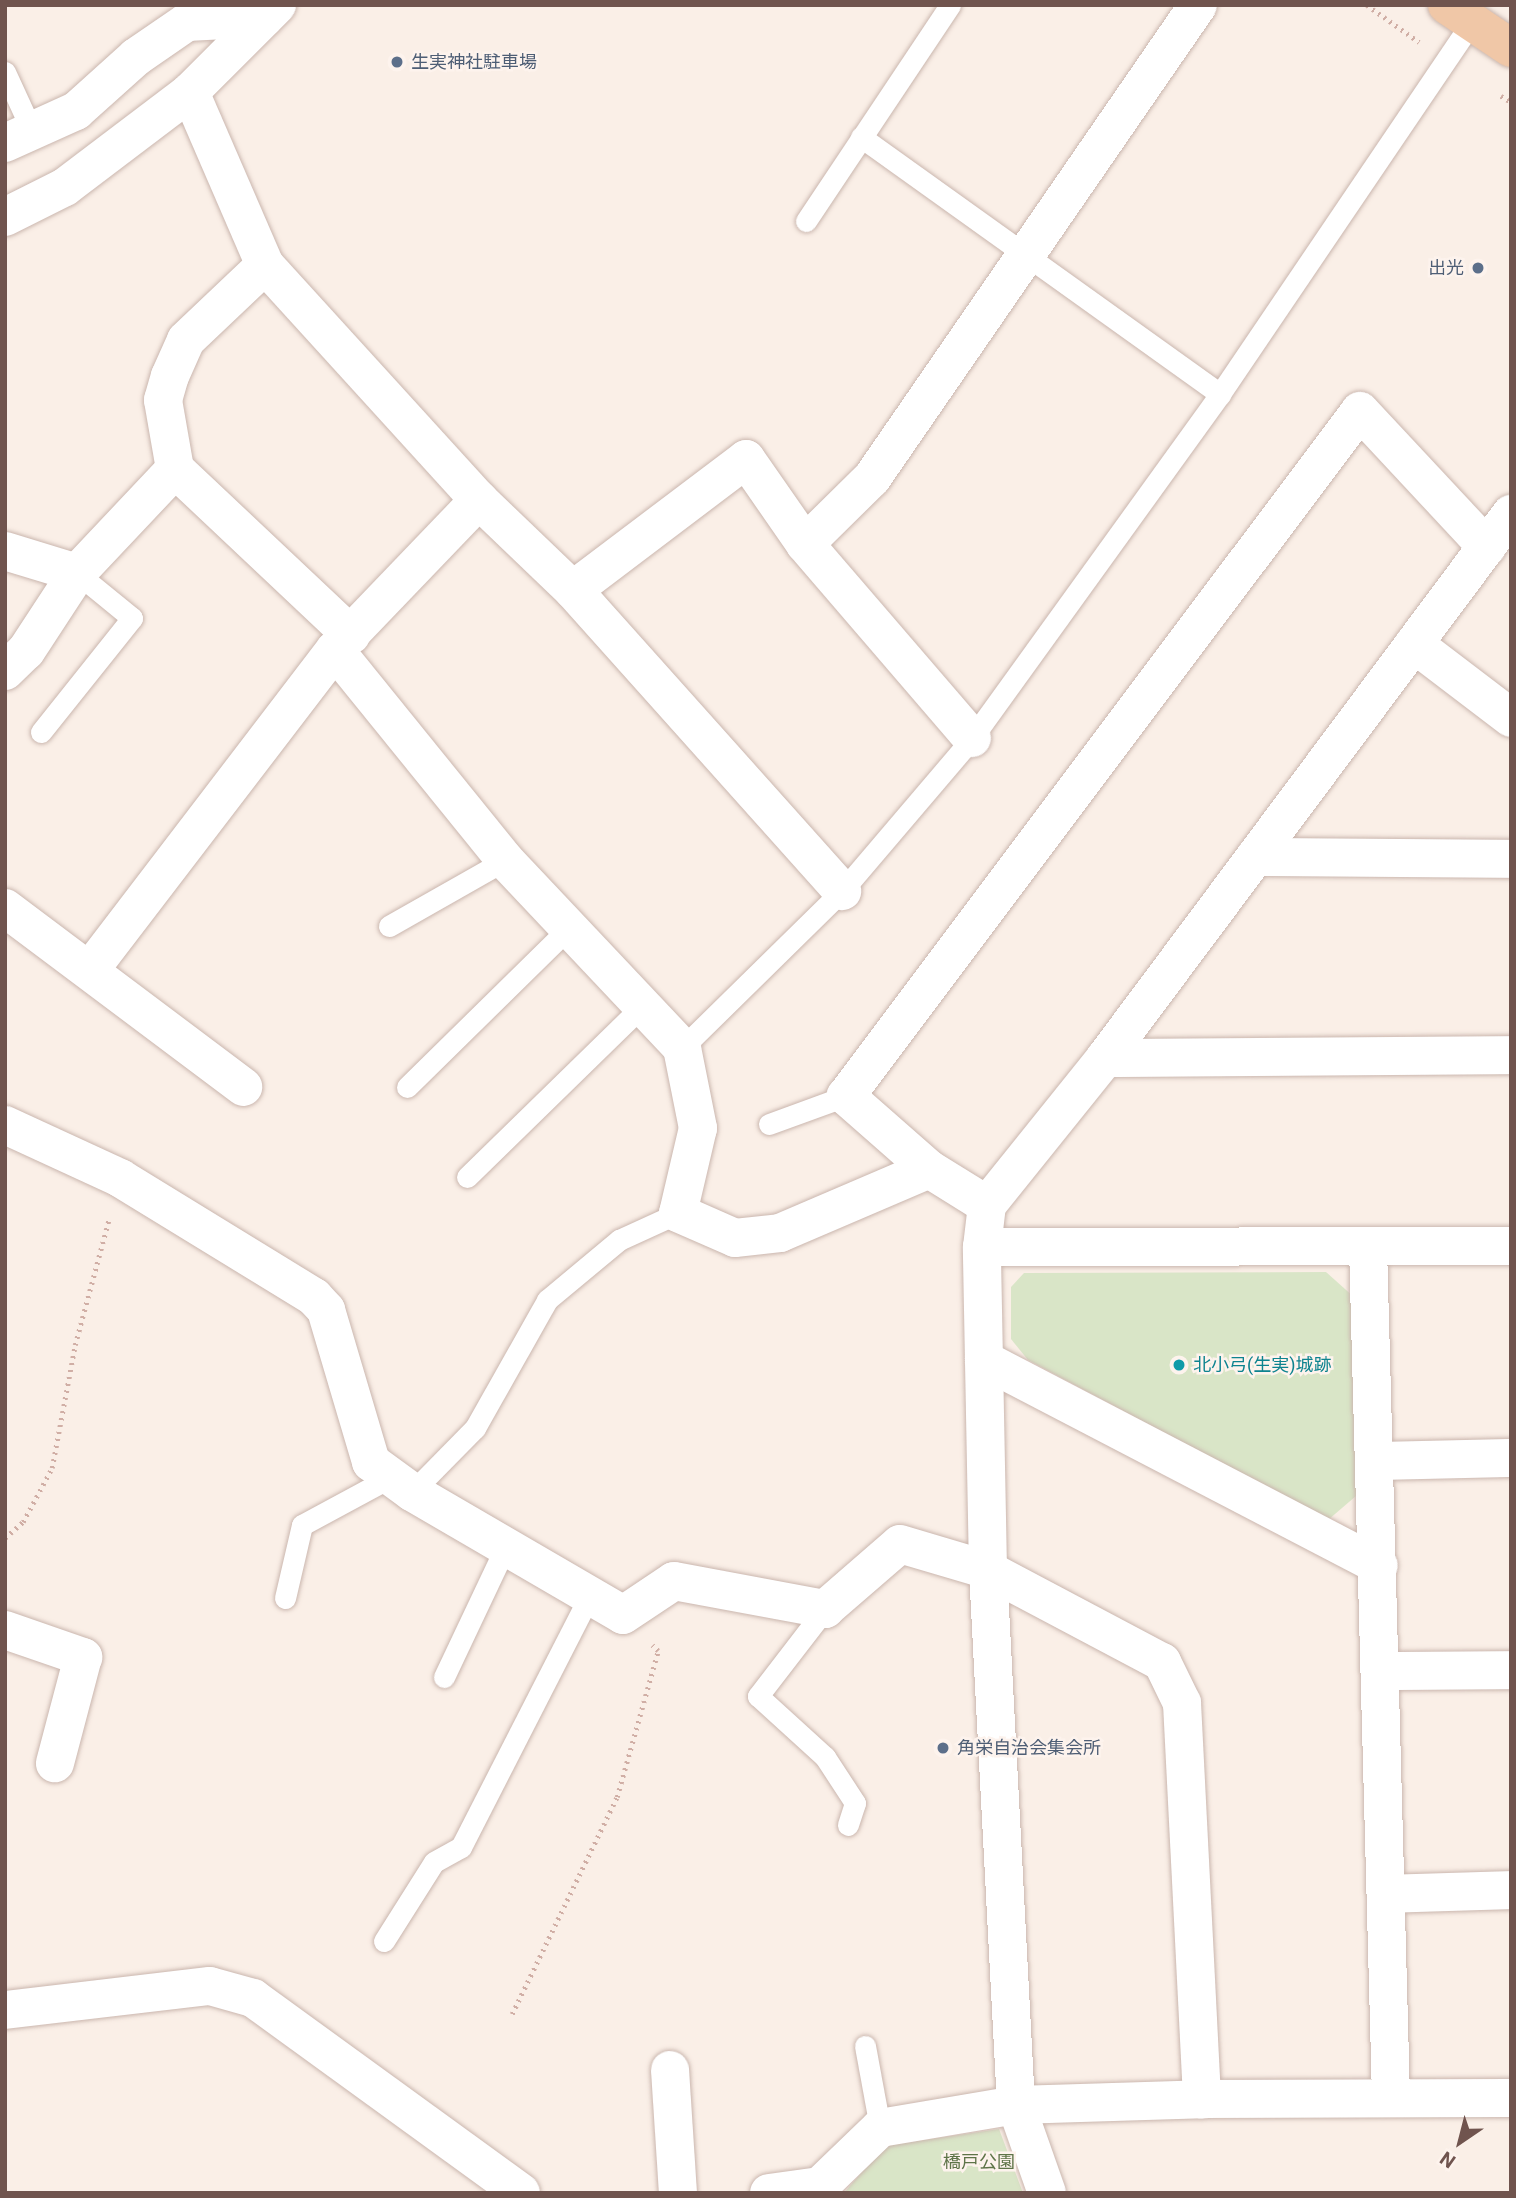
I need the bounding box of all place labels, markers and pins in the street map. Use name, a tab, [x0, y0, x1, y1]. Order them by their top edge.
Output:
place label: 生実神社駐車場	[411, 51, 537, 73]
marker: 生実神社駐車場	[389, 54, 405, 70]
place label: 出光	[1428, 257, 1464, 279]
marker: 出光	[1470, 260, 1486, 276]
place label: 北小弓(生実)城跡	[1193, 1354, 1331, 1376]
marker: 北小弓(生実)城跡	[1171, 1357, 1187, 1373]
place label: 角栄自治会集会所	[957, 1737, 1101, 1759]
marker: 角栄自治会集会所	[935, 1740, 951, 1756]

